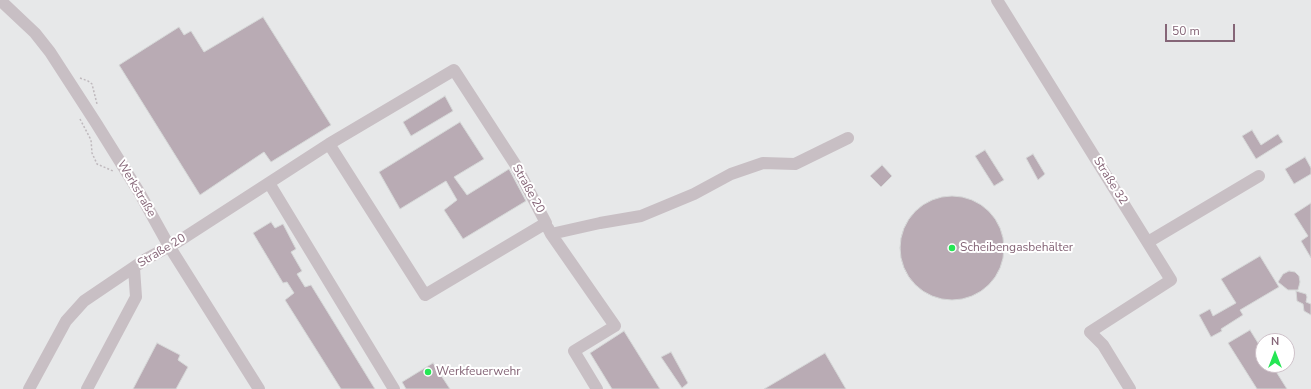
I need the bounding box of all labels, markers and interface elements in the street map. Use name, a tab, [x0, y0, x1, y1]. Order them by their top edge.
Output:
scale bar	[1167, 16, 1237, 42]
text: 50 m	[1172, 23, 1200, 39]
street label: Straße 32	[1090, 155, 1130, 207]
street label: Werkstraße	[114, 158, 158, 220]
street label: Straße 20	[509, 162, 547, 216]
street label: Straße 20	[135, 231, 189, 271]
place label: Scheibengasbehälter	[960, 241, 1073, 255]
marker: Scheibengasbehälter	[947, 243, 957, 253]
north arrow	[1255, 333, 1295, 373]
text: N	[1271, 334, 1279, 349]
place label: Werkfeuerwehr	[436, 365, 521, 379]
marker: Werkfeuerwehr	[423, 367, 433, 377]

